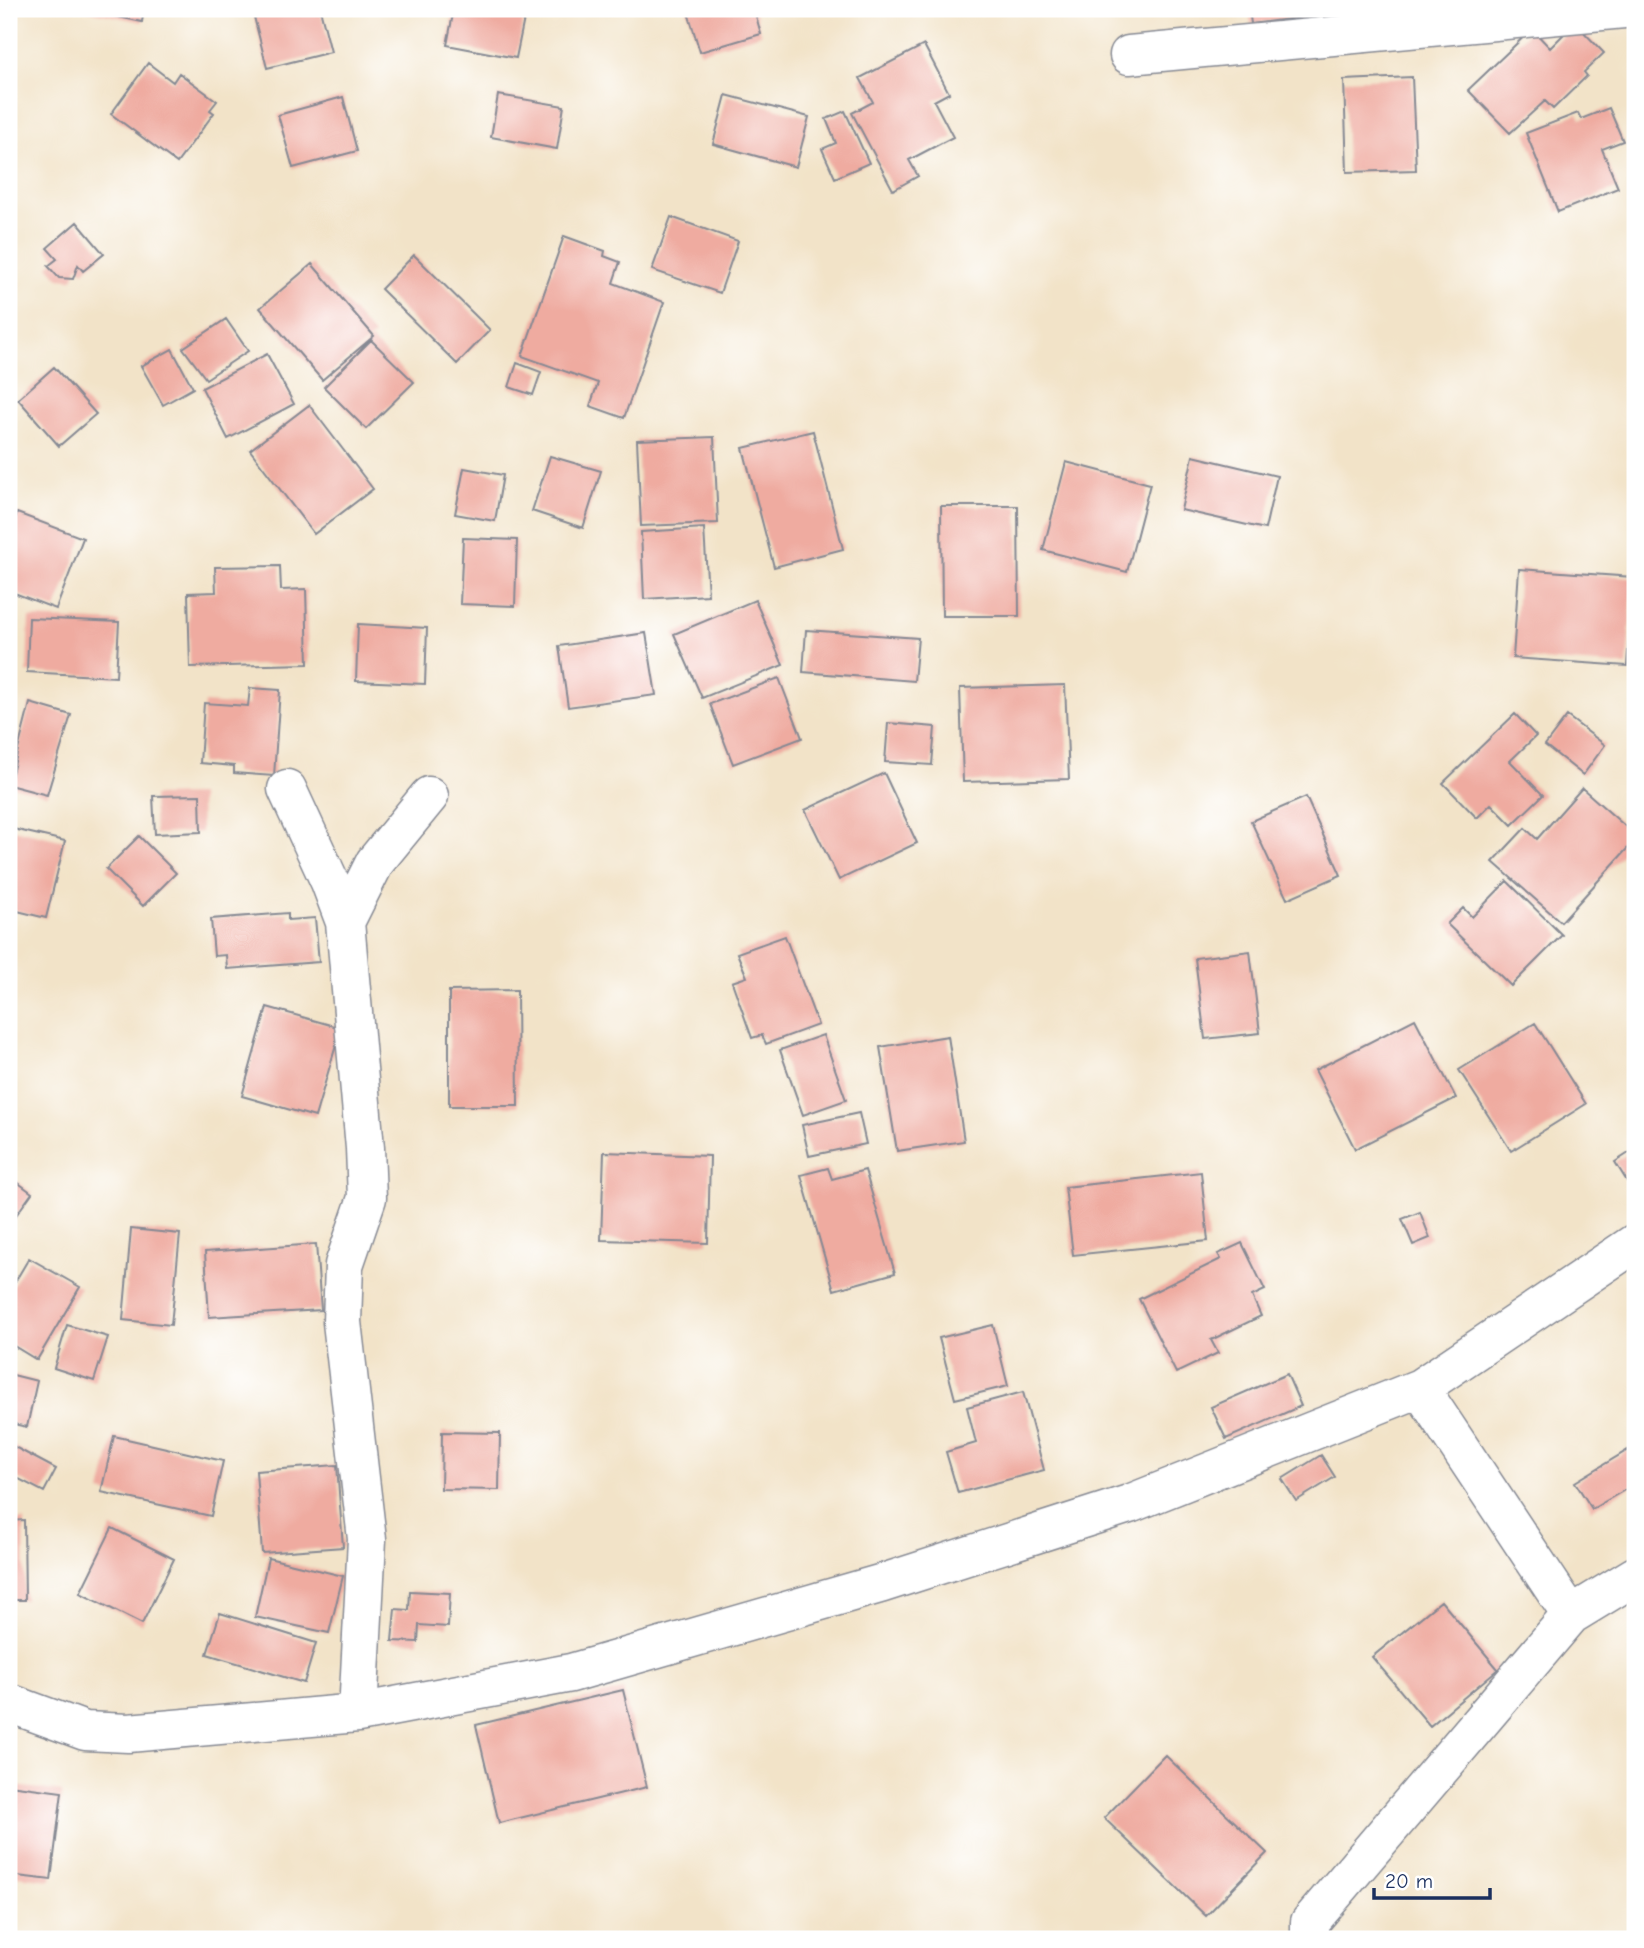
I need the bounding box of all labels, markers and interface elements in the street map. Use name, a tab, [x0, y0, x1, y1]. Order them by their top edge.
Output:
scale bar	[1374, 1857, 1490, 1901]
text: 20 m	[1385, 1869, 1433, 1893]

